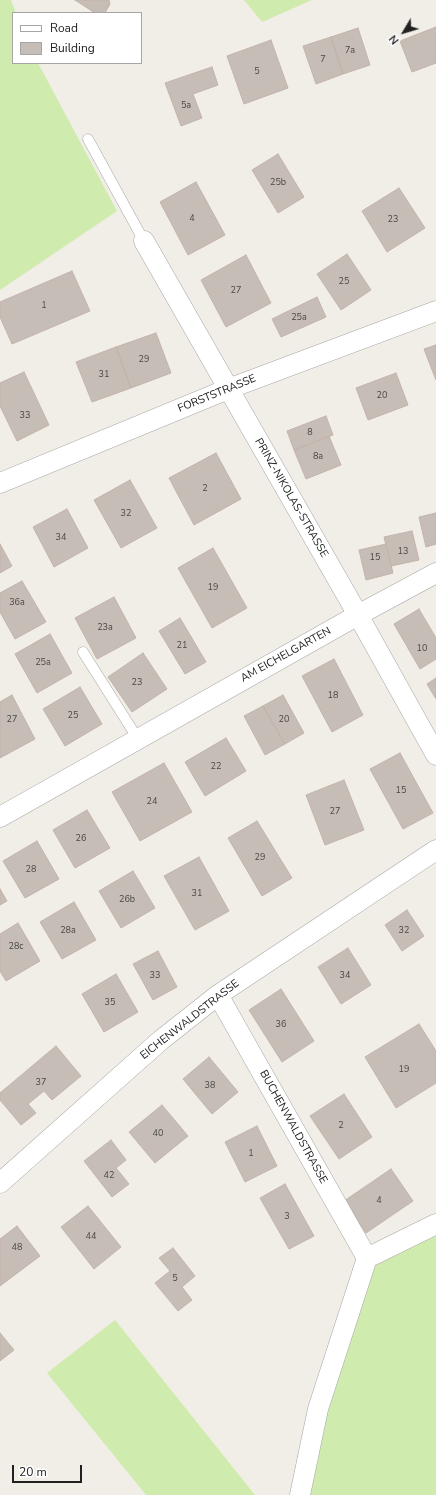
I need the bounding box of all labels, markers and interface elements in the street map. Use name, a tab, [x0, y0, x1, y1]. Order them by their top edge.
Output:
legend	[12, 12, 142, 64]
north arrow	[384, 12, 424, 52]
text: Road	[50, 20, 78, 36]
text: N	[386, 32, 403, 48]
text: Building	[50, 40, 95, 56]
house number: 7a	[345, 46, 355, 56]
house number: 7	[320, 55, 326, 65]
house number: 5	[254, 67, 260, 77]
house number: 5a	[181, 101, 191, 111]
house number: 25b	[270, 178, 286, 188]
house number: 4	[189, 214, 195, 224]
house number: 23	[388, 215, 398, 225]
house number: 25	[339, 277, 349, 287]
house number: 27	[231, 286, 241, 296]
house number: 1	[41, 301, 47, 311]
house number: 25a	[291, 313, 307, 323]
house number: 29	[139, 355, 149, 365]
house number: 31	[99, 370, 109, 380]
street label: FORSTSTRASSE	[176, 372, 258, 416]
house number: 20	[377, 391, 387, 401]
house number: 33	[20, 411, 30, 421]
house number: 8	[307, 428, 313, 438]
street label: PRINZ-NIKOLAS-STRASSE	[251, 436, 331, 560]
house number: 8a	[313, 452, 323, 462]
house number: 2	[202, 484, 208, 494]
house number: 32	[121, 509, 131, 519]
house number: 34	[56, 533, 66, 543]
house number: 13	[398, 547, 408, 557]
house number: 15	[370, 553, 380, 563]
house number: 19	[208, 583, 218, 593]
house number: 36a	[9, 598, 25, 608]
house number: 23a	[97, 623, 113, 633]
street label: AM EICHELGARTEN	[238, 625, 334, 685]
house number: 21	[177, 641, 187, 651]
house number: 10	[417, 644, 427, 654]
house number: 25a	[35, 658, 51, 668]
house number: 23	[132, 678, 142, 688]
house number: 18	[328, 691, 338, 701]
house number: 25	[68, 711, 78, 721]
house number: 27	[7, 715, 17, 725]
house number: 20	[279, 715, 289, 725]
house number: 22	[211, 762, 221, 772]
house number: 15	[396, 786, 406, 796]
house number: 24	[147, 797, 157, 807]
house number: 27	[330, 807, 340, 817]
house number: 26	[76, 834, 86, 844]
house number: 29	[255, 853, 265, 863]
house number: 28	[26, 865, 36, 875]
house number: 31	[192, 889, 202, 899]
house number: 26b	[119, 895, 135, 905]
house number: 28a	[60, 926, 76, 936]
house number: 32	[399, 926, 409, 936]
house number: 28c	[9, 942, 23, 952]
house number: 33	[150, 971, 160, 981]
house number: 34	[340, 971, 350, 981]
street label: EICHENWALDSTRASSE	[138, 977, 242, 1063]
house number: 35	[105, 998, 115, 1008]
house number: 36	[276, 1020, 286, 1030]
house number: 19	[399, 1065, 409, 1075]
street label: BUCHENWALDSTRASSE	[256, 1068, 330, 1186]
house number: 37	[36, 1078, 46, 1088]
house number: 38	[205, 1081, 215, 1091]
house number: 2	[338, 1121, 344, 1131]
house number: 40	[153, 1129, 163, 1139]
house number: 1	[248, 1149, 254, 1159]
house number: 42	[104, 1171, 114, 1181]
house number: 4	[376, 1196, 382, 1206]
house number: 3	[284, 1212, 290, 1222]
house number: 44	[86, 1232, 96, 1242]
house number: 48	[12, 1243, 22, 1253]
house number: 5	[172, 1274, 178, 1284]
scale bar	[14, 1457, 84, 1483]
text: 20 m	[19, 1464, 47, 1480]

